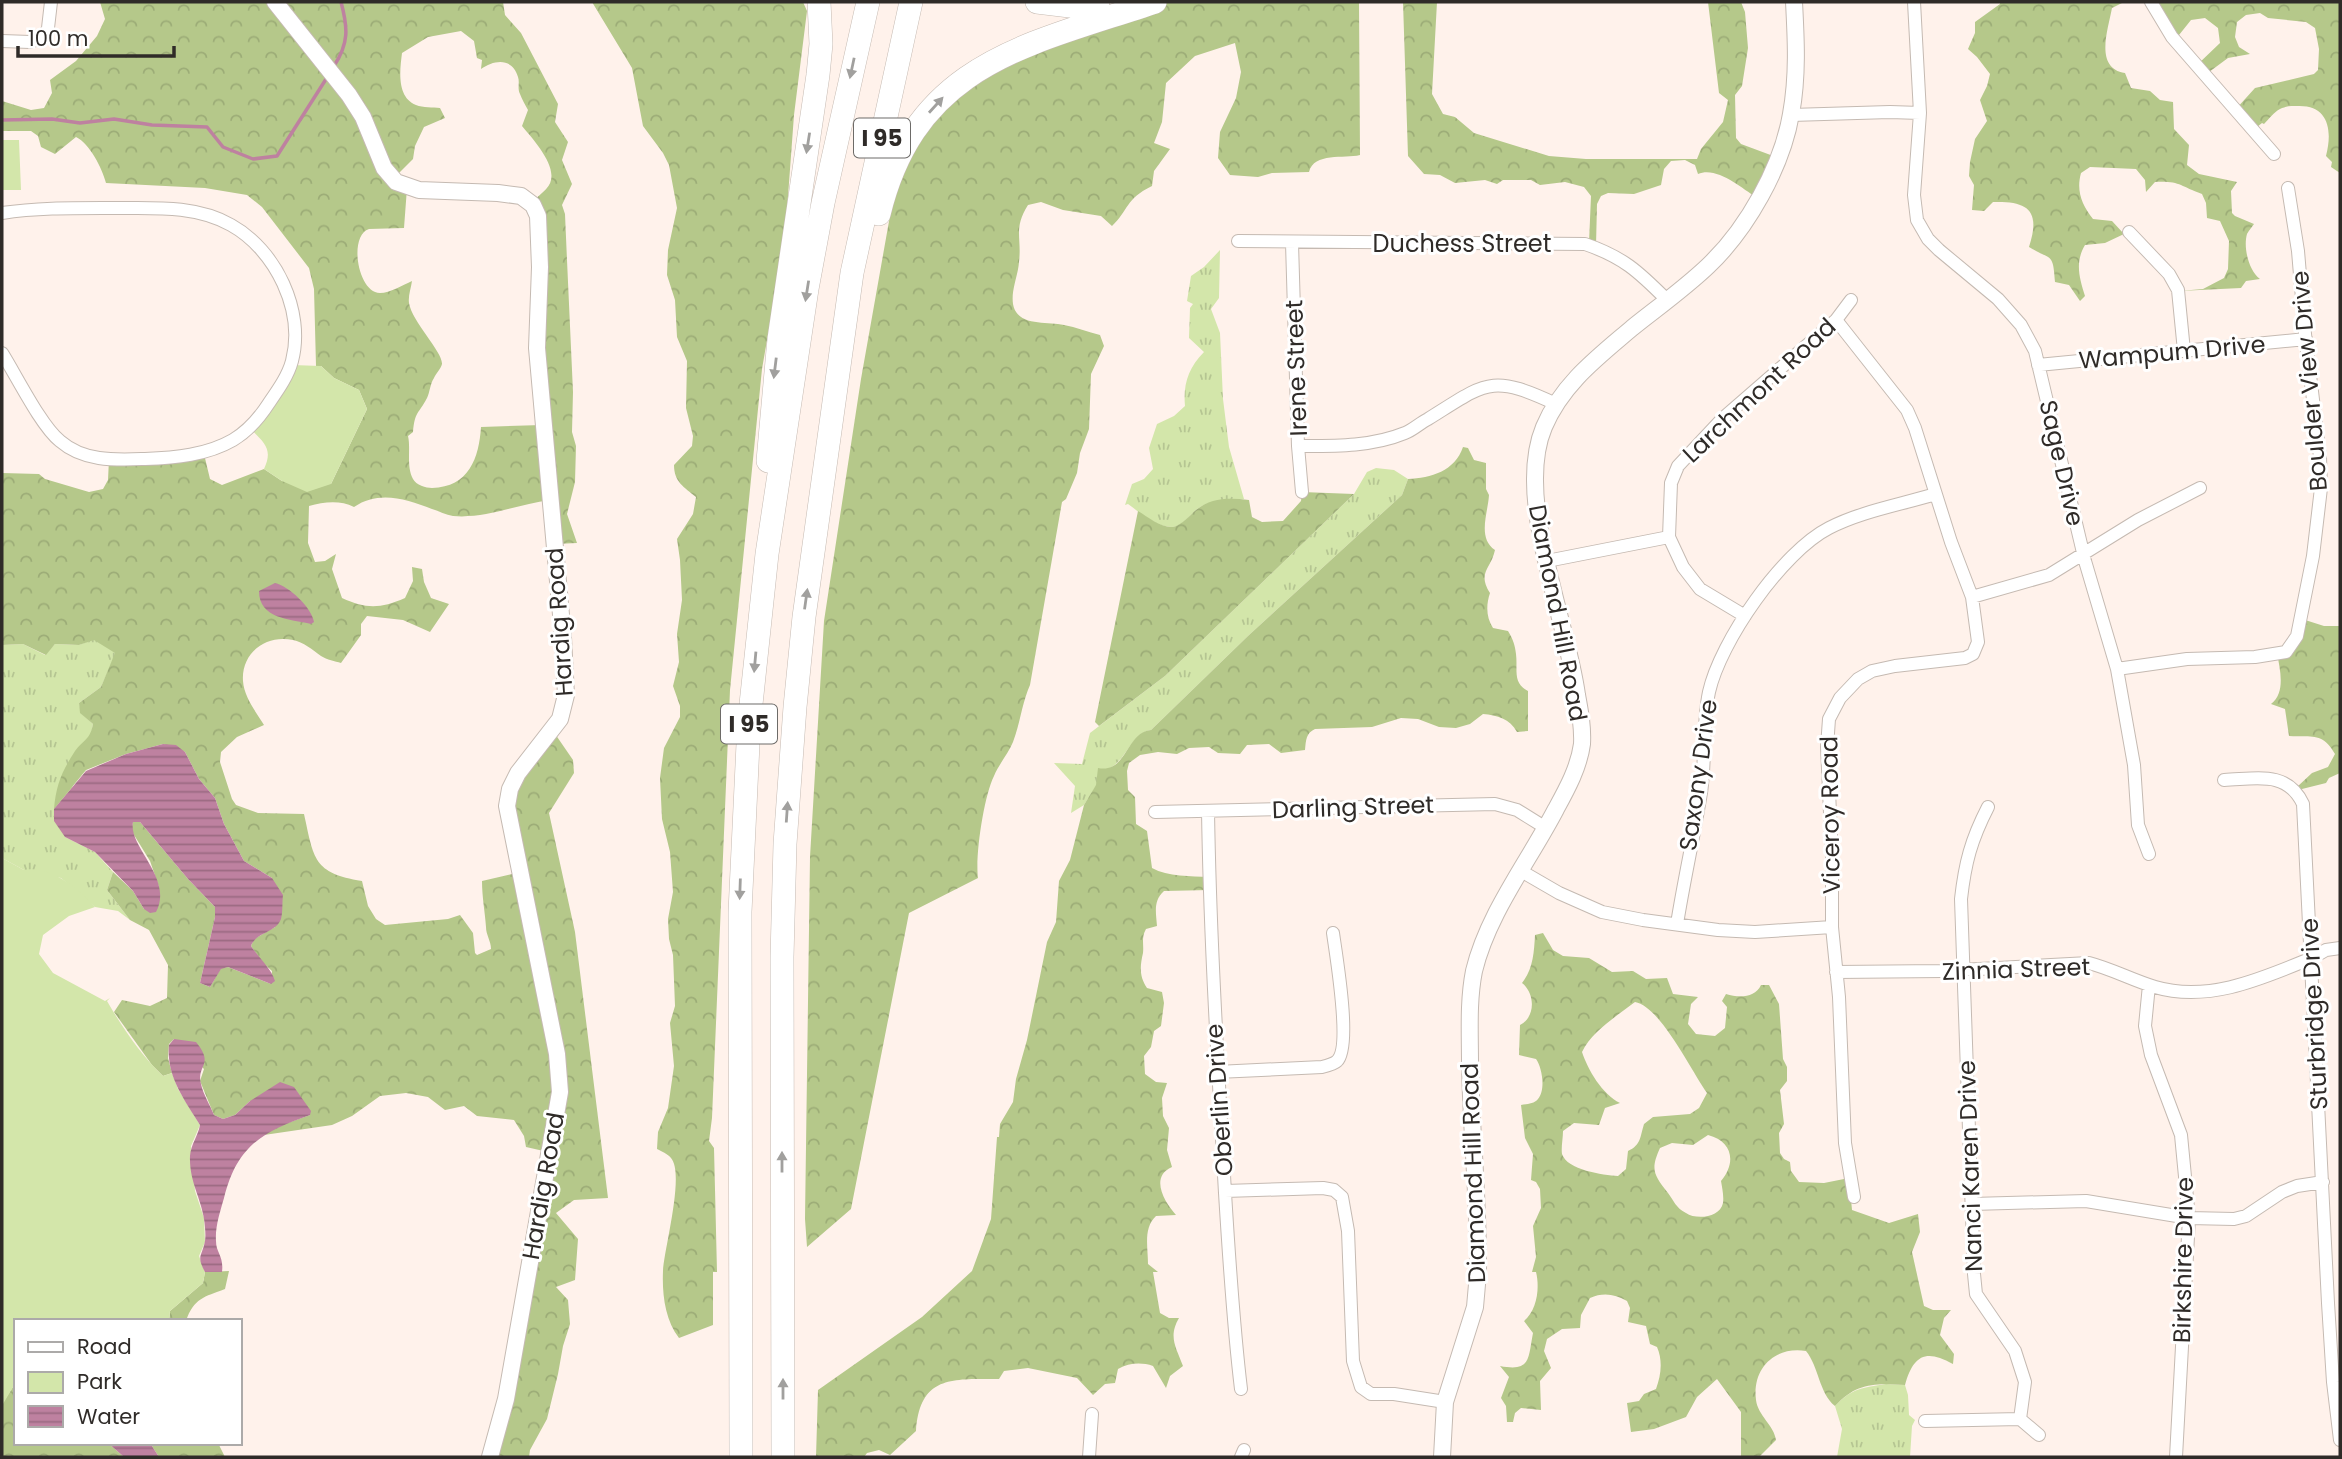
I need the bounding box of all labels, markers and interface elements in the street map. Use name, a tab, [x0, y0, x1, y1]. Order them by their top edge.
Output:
scale bar	[18, 14, 173, 58]
text: 100 m	[28, 24, 88, 53]
one-way arrow	[847, 57, 858, 79]
one-way arrow	[928, 96, 944, 114]
road number: I 95	[854, 119, 910, 158]
one-way arrow	[802, 132, 813, 154]
street label: Duchess Street	[1373, 227, 1551, 260]
street label: Boulder View Drive	[2283, 269, 2335, 493]
one-way arrow	[801, 280, 812, 302]
street label: Irene Street	[1277, 299, 1315, 437]
street label: Larchmont Road	[1675, 310, 1843, 470]
street label: Wampum Drive	[2077, 327, 2267, 377]
one-way arrow	[770, 357, 781, 379]
street label: Sage Drive	[2032, 397, 2092, 529]
street label: Diamond Hill Road	[1521, 502, 1595, 724]
street label: Hardig Road	[537, 547, 581, 697]
one-way arrow	[801, 588, 812, 610]
one-way arrow	[749, 651, 760, 673]
street label: Saxony Drive	[1671, 697, 1725, 853]
road number: I 95	[721, 704, 777, 744]
street label: Viceroy Road	[1812, 736, 1848, 894]
street label: Darling Street	[1271, 788, 1435, 826]
one-way arrow	[782, 800, 793, 822]
one-way arrow	[735, 878, 746, 900]
street label: Sturbridge Drive	[2292, 917, 2336, 1111]
street label: Zinnia Street	[1941, 950, 2091, 988]
street label: Oberlin Drive	[1197, 1023, 1241, 1177]
street label: Nanci Karen Drive	[1950, 1060, 1990, 1272]
street label: Diamond Hill Road	[1453, 1062, 1493, 1284]
street label: Hardig Road	[514, 1110, 572, 1262]
one-way arrow	[776, 1150, 788, 1172]
street label: Birkshire Drive	[2165, 1177, 2201, 1343]
legend	[14, 1319, 242, 1445]
text: Road	[77, 1332, 132, 1361]
text: Park	[77, 1367, 122, 1396]
one-way arrow	[777, 1378, 789, 1400]
text: Water	[77, 1402, 140, 1431]

